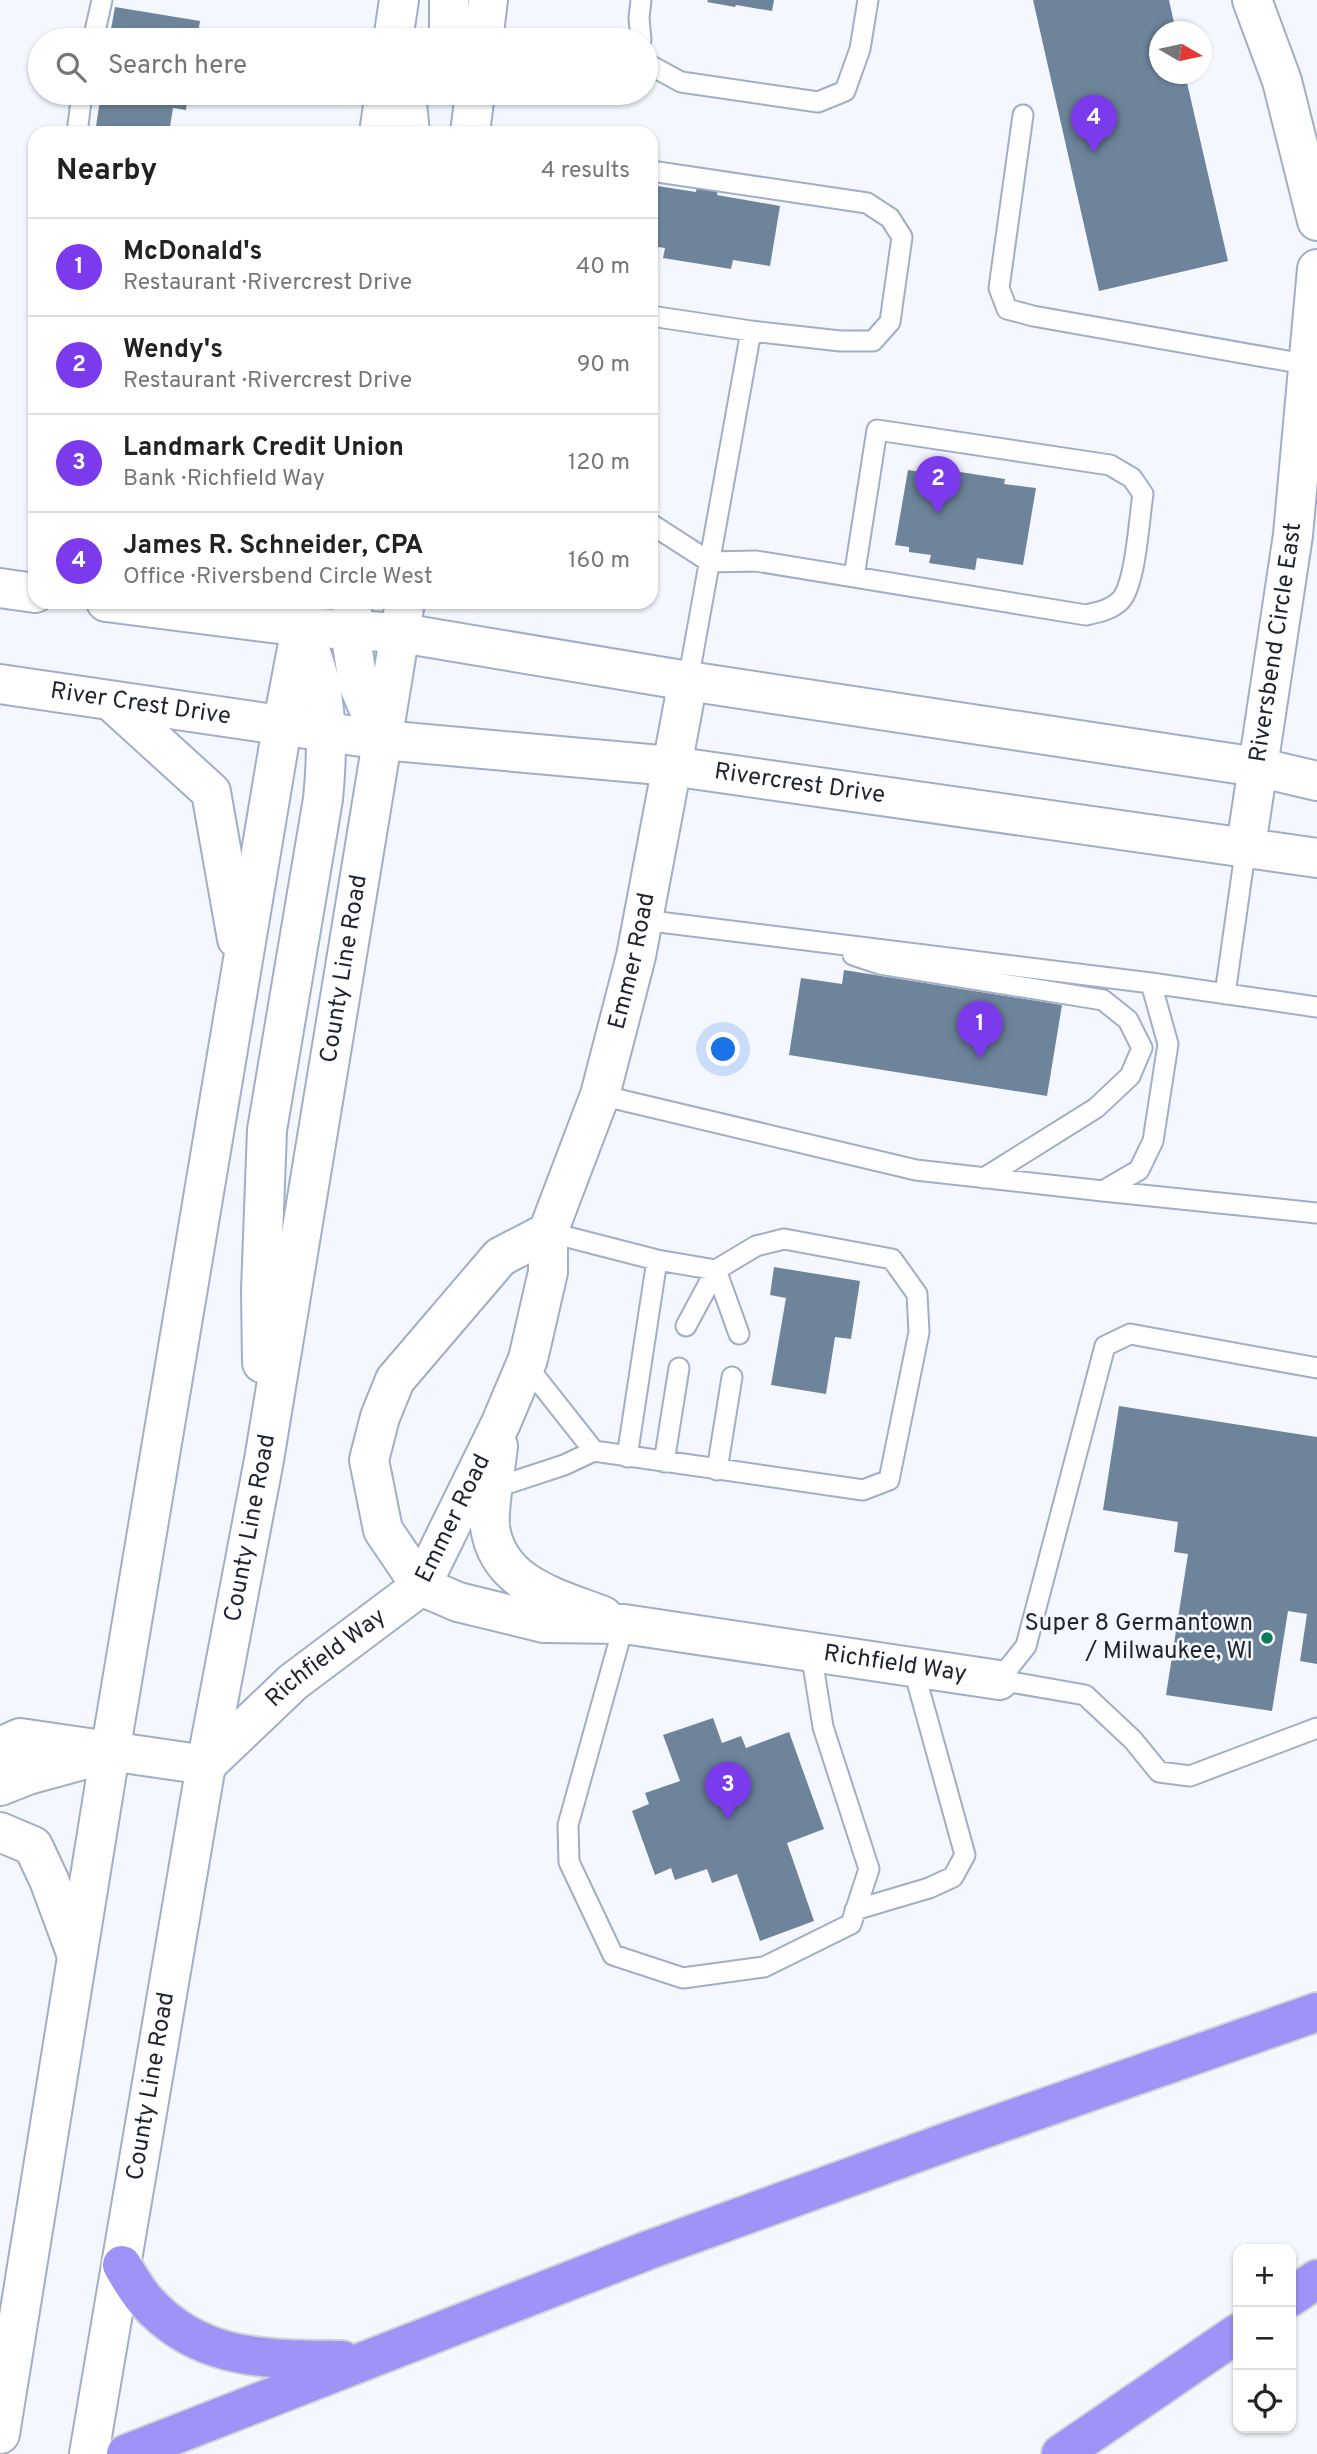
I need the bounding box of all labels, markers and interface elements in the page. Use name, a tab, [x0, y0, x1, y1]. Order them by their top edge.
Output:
north arrow	[1149, 21, 1212, 84]
search box	[28, 28, 658, 105]
icon: search	[52, 48, 90, 86]
text: Search here	[108, 50, 247, 83]
pin: 4	[1071, 95, 1117, 153]
text: Nearby	[56, 153, 157, 190]
text: 4 results	[541, 157, 630, 186]
text: McDonald's	[123, 236, 262, 269]
text: 1	[74, 253, 84, 282]
text: 40 m	[576, 253, 630, 282]
text: Restaurant · Rivercrest Drive	[123, 269, 412, 298]
text: Wendy's	[123, 334, 223, 367]
text: 2	[72, 351, 86, 380]
text: 90 m	[577, 351, 630, 380]
text: Restaurant · Rivercrest Drive	[123, 367, 412, 396]
text: Landmark Credit Union	[123, 432, 404, 465]
text: 3	[72, 449, 86, 478]
text: 120 m	[568, 449, 630, 478]
pin: 2	[915, 456, 961, 514]
text: Bank · Richfield Way	[123, 465, 325, 494]
street label: Riversbend Circle East	[1244, 521, 1309, 764]
text: James R. Schneider, CPA	[123, 530, 423, 563]
text: 4	[72, 547, 86, 576]
text: 160 m	[568, 547, 630, 576]
text: Office · Riversbend Circle West	[123, 563, 433, 592]
street label: River Crest Drive	[48, 677, 233, 733]
street label: Rivercrest Drive	[712, 757, 887, 811]
street label: County Line Road	[314, 873, 375, 1065]
street label: Emmer Road	[603, 890, 663, 1033]
pin: 1	[957, 1001, 1003, 1059]
your location	[706, 1032, 740, 1066]
street label: County Line Road	[219, 1432, 283, 1624]
street label: Emmer Road	[410, 1450, 498, 1588]
street label: Richfield Way	[260, 1602, 392, 1715]
place label: Super 8 Germantown / Milwaukee, WI	[1024, 1609, 1253, 1667]
marker: Super 8 Germantown / Milwaukee, WI	[1259, 1630, 1275, 1646]
street label: Richfield Way	[822, 1639, 969, 1690]
pin: 3	[705, 1762, 751, 1820]
street label: County Line Road	[121, 1990, 182, 2183]
map controls	[1233, 2244, 1296, 2433]
button: +	[1233, 2244, 1296, 2307]
button: −	[1233, 2307, 1296, 2370]
button: locate	[1233, 2370, 1296, 2433]

